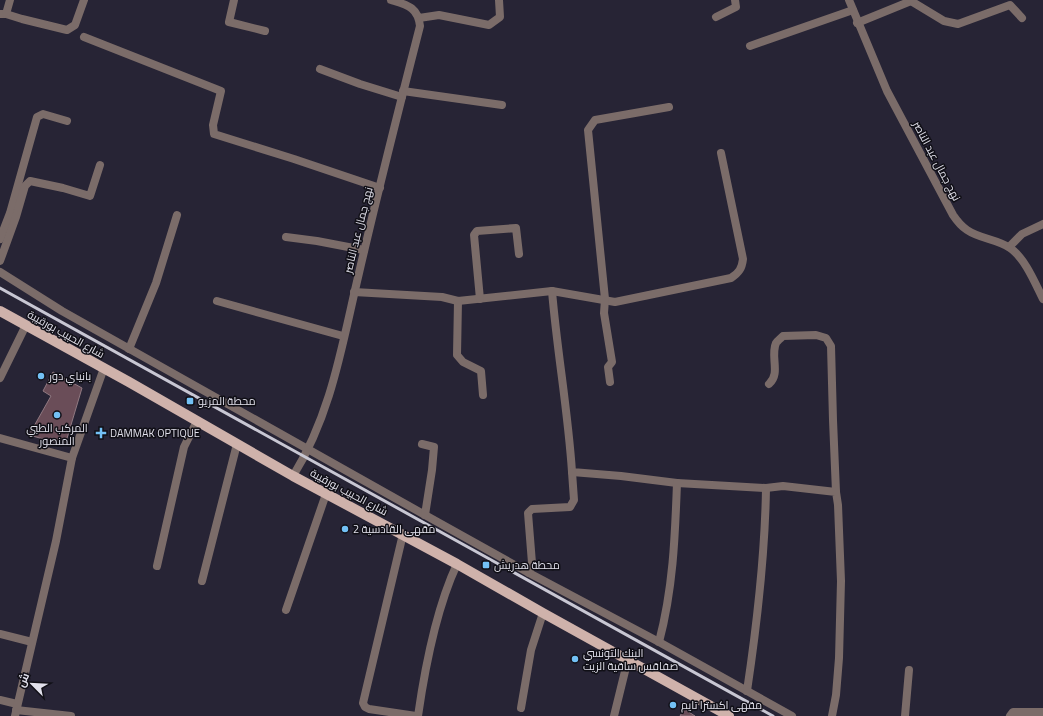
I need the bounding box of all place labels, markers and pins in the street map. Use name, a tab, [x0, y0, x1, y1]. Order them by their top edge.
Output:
place label: بانياي دور	[48, 368, 91, 385]
marker: بانياي دور	[36, 371, 46, 381]
place label: محطة المزيو	[198, 393, 256, 409]
marker: محطة المزيو	[185, 396, 195, 406]
marker: المركب الطبي المنصور	[52, 410, 62, 420]
place label: المركب الطبي المنصور	[26, 420, 88, 449]
place label: DAMMAK OPTIQUE	[110, 425, 200, 441]
marker: DAMMAK OPTIQUE	[95, 427, 107, 439]
place label: مقهى القادسية 2	[353, 521, 435, 537]
marker: مقهى القادسية 2	[340, 524, 350, 534]
place label: محطة هدريش	[494, 557, 560, 573]
marker: محطة هدريش	[481, 560, 491, 570]
place label: البنك التونسي صفاقس ساقية الزيت	[583, 645, 678, 674]
marker: البنك التونسي صفاقس ساقية الزيت	[570, 654, 580, 664]
place label: مقهى اكسترا تايم	[681, 697, 762, 713]
marker: مقهى اكسترا تايم	[668, 700, 678, 710]

